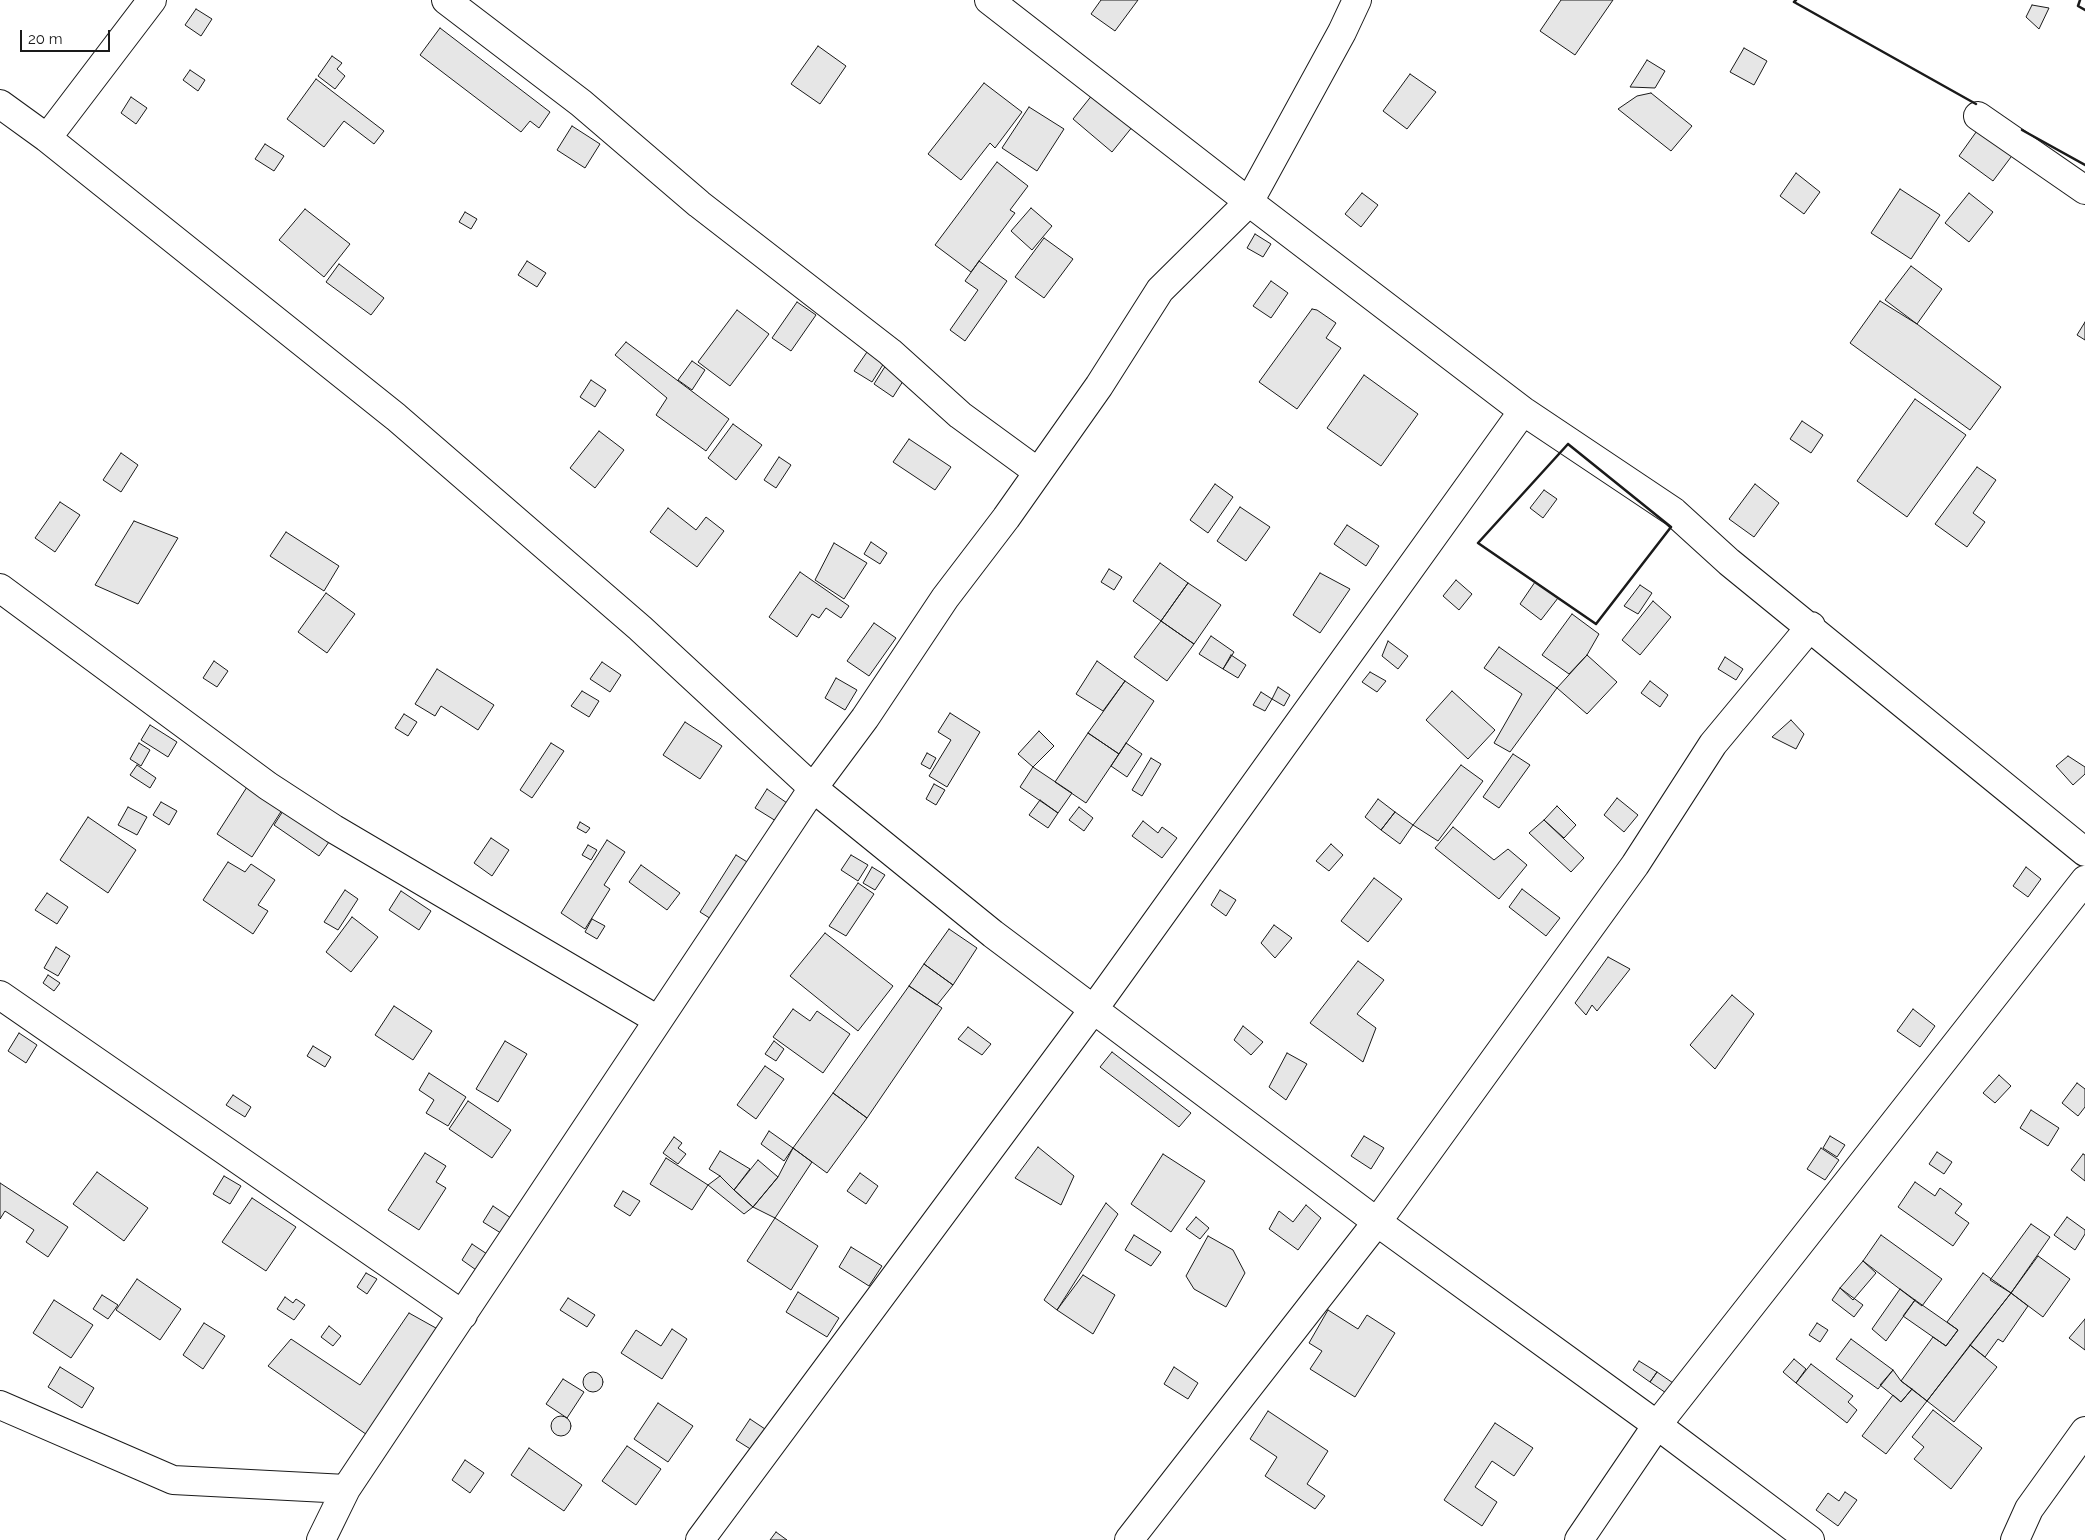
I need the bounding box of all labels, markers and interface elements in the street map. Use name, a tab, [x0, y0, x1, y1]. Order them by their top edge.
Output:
scale bar	[22, 20, 112, 52]
text: 20 m	[28, 30, 63, 48]

